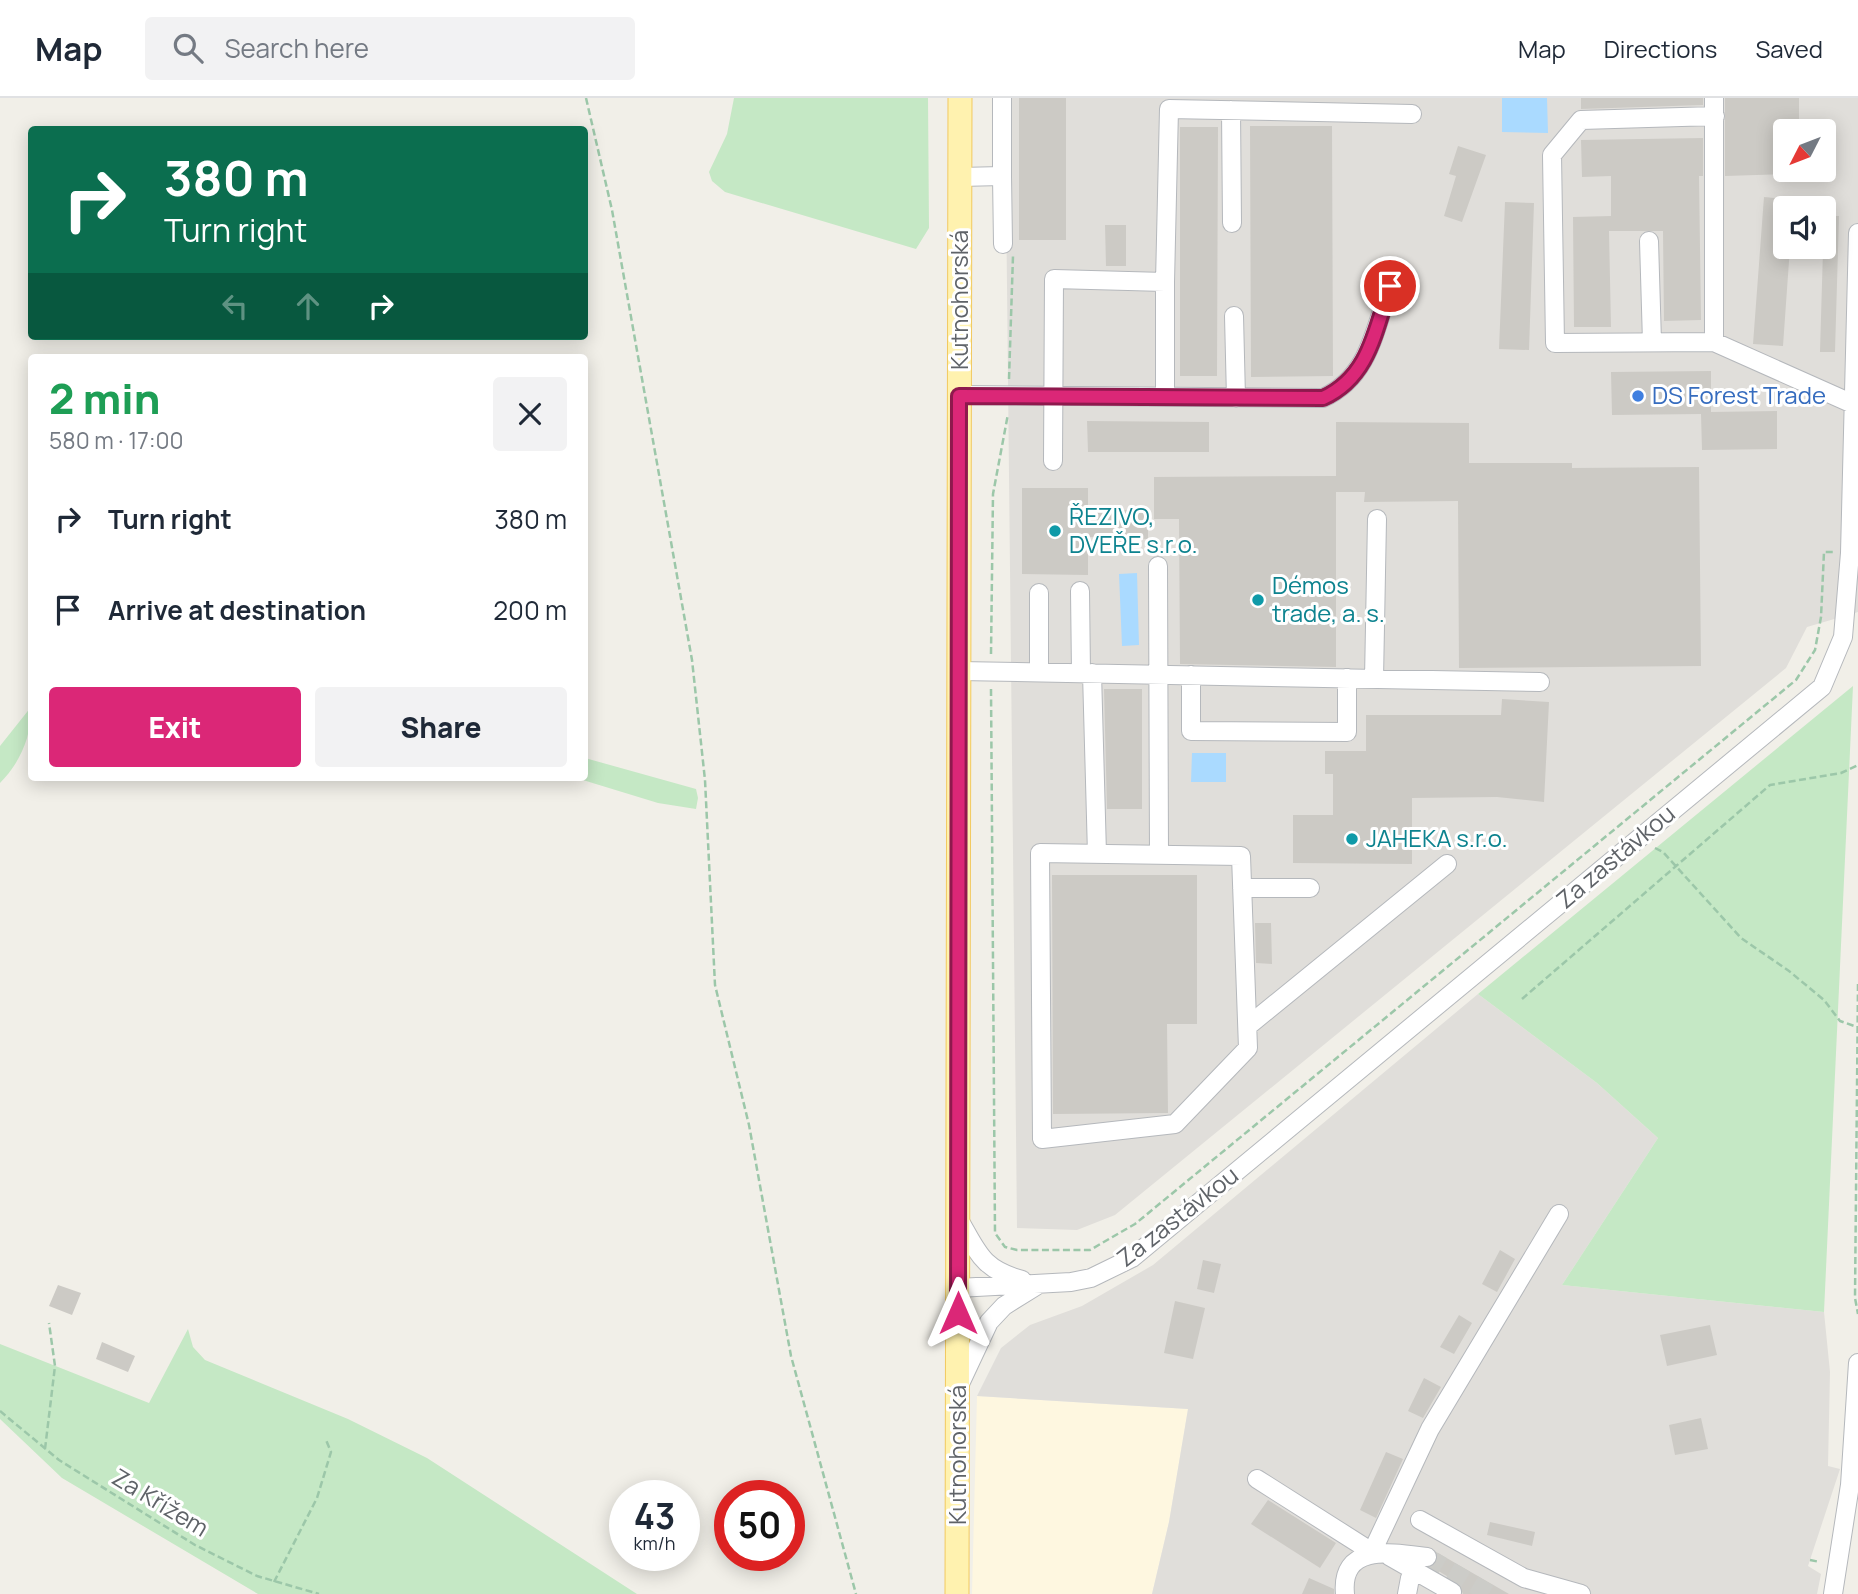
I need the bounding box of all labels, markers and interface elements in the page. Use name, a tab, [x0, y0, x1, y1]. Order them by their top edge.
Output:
search box	[145, 17, 635, 80]
text: Map	[35, 26, 103, 71]
icon: search	[169, 29, 207, 67]
text: Search here	[225, 30, 369, 66]
text: Map	[1518, 32, 1566, 65]
text: Directions	[1604, 32, 1717, 65]
text: Saved	[1755, 32, 1823, 65]
north arrow	[1773, 119, 1836, 182]
map controls	[1773, 119, 1836, 259]
text: 380 m	[164, 144, 309, 211]
icon: right	[49, 154, 140, 245]
button: sound	[1773, 196, 1836, 259]
text: Turn right	[164, 208, 307, 252]
street label: Kutnohorská	[942, 230, 975, 370]
pin	[1360, 256, 1420, 316]
icon: arrive	[1371, 267, 1409, 305]
icon: left	[216, 287, 254, 325]
icon: ahead	[289, 287, 327, 325]
icon: right	[362, 287, 400, 325]
text: 2 min	[49, 369, 160, 427]
button: close	[493, 377, 567, 451]
place label: DS Forest Trade	[1652, 378, 1826, 411]
marker: DS Forest Trade	[1630, 388, 1646, 404]
text: 580 m · 17:00	[49, 424, 184, 456]
place label: ŘEZIVO, DVEŘE s.r.o.	[1069, 499, 1197, 560]
icon: right	[49, 500, 87, 538]
text: Turn right	[108, 501, 232, 537]
text: 380 m	[494, 501, 567, 537]
marker: ŘEZIVO, DVEŘE s.r.o.	[1047, 523, 1063, 539]
place label: Démos trade, a. s.	[1272, 568, 1385, 629]
icon: arrive	[49, 591, 87, 629]
text: Arrive at destination	[108, 592, 366, 628]
text: 200 m	[493, 592, 567, 628]
marker: Démos trade, a. s.	[1250, 592, 1266, 608]
button: Exit	[49, 687, 301, 767]
button: Share	[315, 687, 567, 767]
street label: Za zastávkou	[1549, 796, 1681, 915]
place label: JAHEKA s.r.o.	[1366, 821, 1508, 854]
marker: JAHEKA s.r.o.	[1344, 831, 1360, 847]
street label: Za zastávkou	[1110, 1158, 1245, 1274]
position arrow	[921, 1276, 995, 1350]
street label: Kutnohorská	[940, 1385, 973, 1525]
street label: Za Křížem	[106, 1460, 215, 1543]
speed limit sign: 50	[714, 1480, 805, 1571]
text: 43	[634, 1492, 675, 1540]
text: km/h	[634, 1531, 675, 1555]

